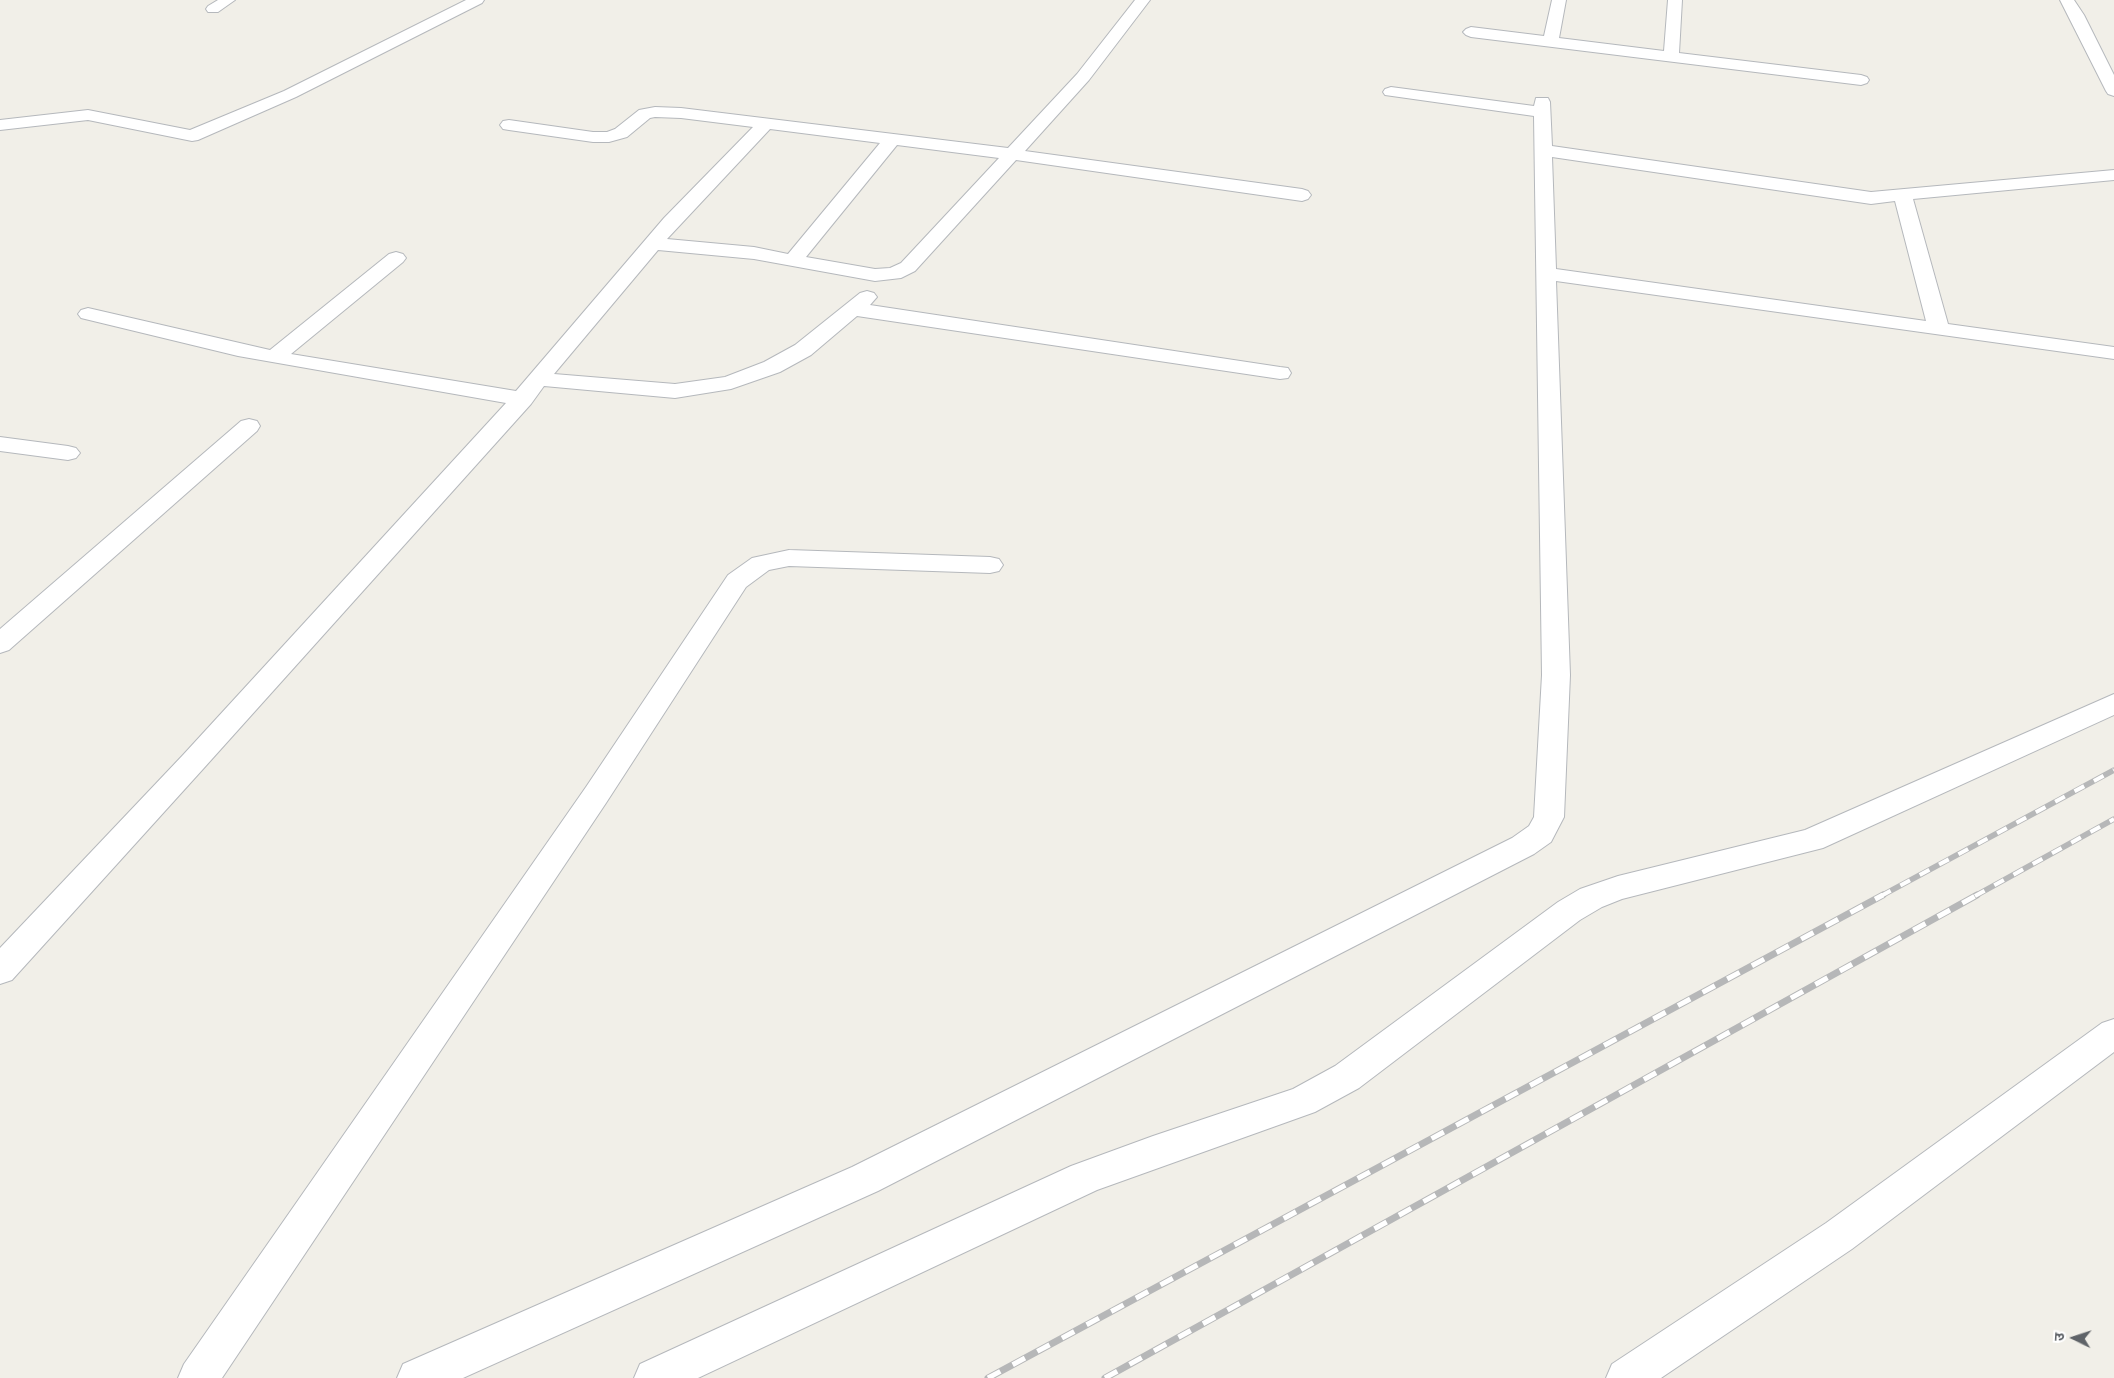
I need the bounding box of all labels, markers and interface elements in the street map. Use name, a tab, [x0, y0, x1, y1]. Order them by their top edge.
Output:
north arrow	[2049, 1313, 2099, 1363]
text: उ	[2049, 1332, 2069, 1342]

